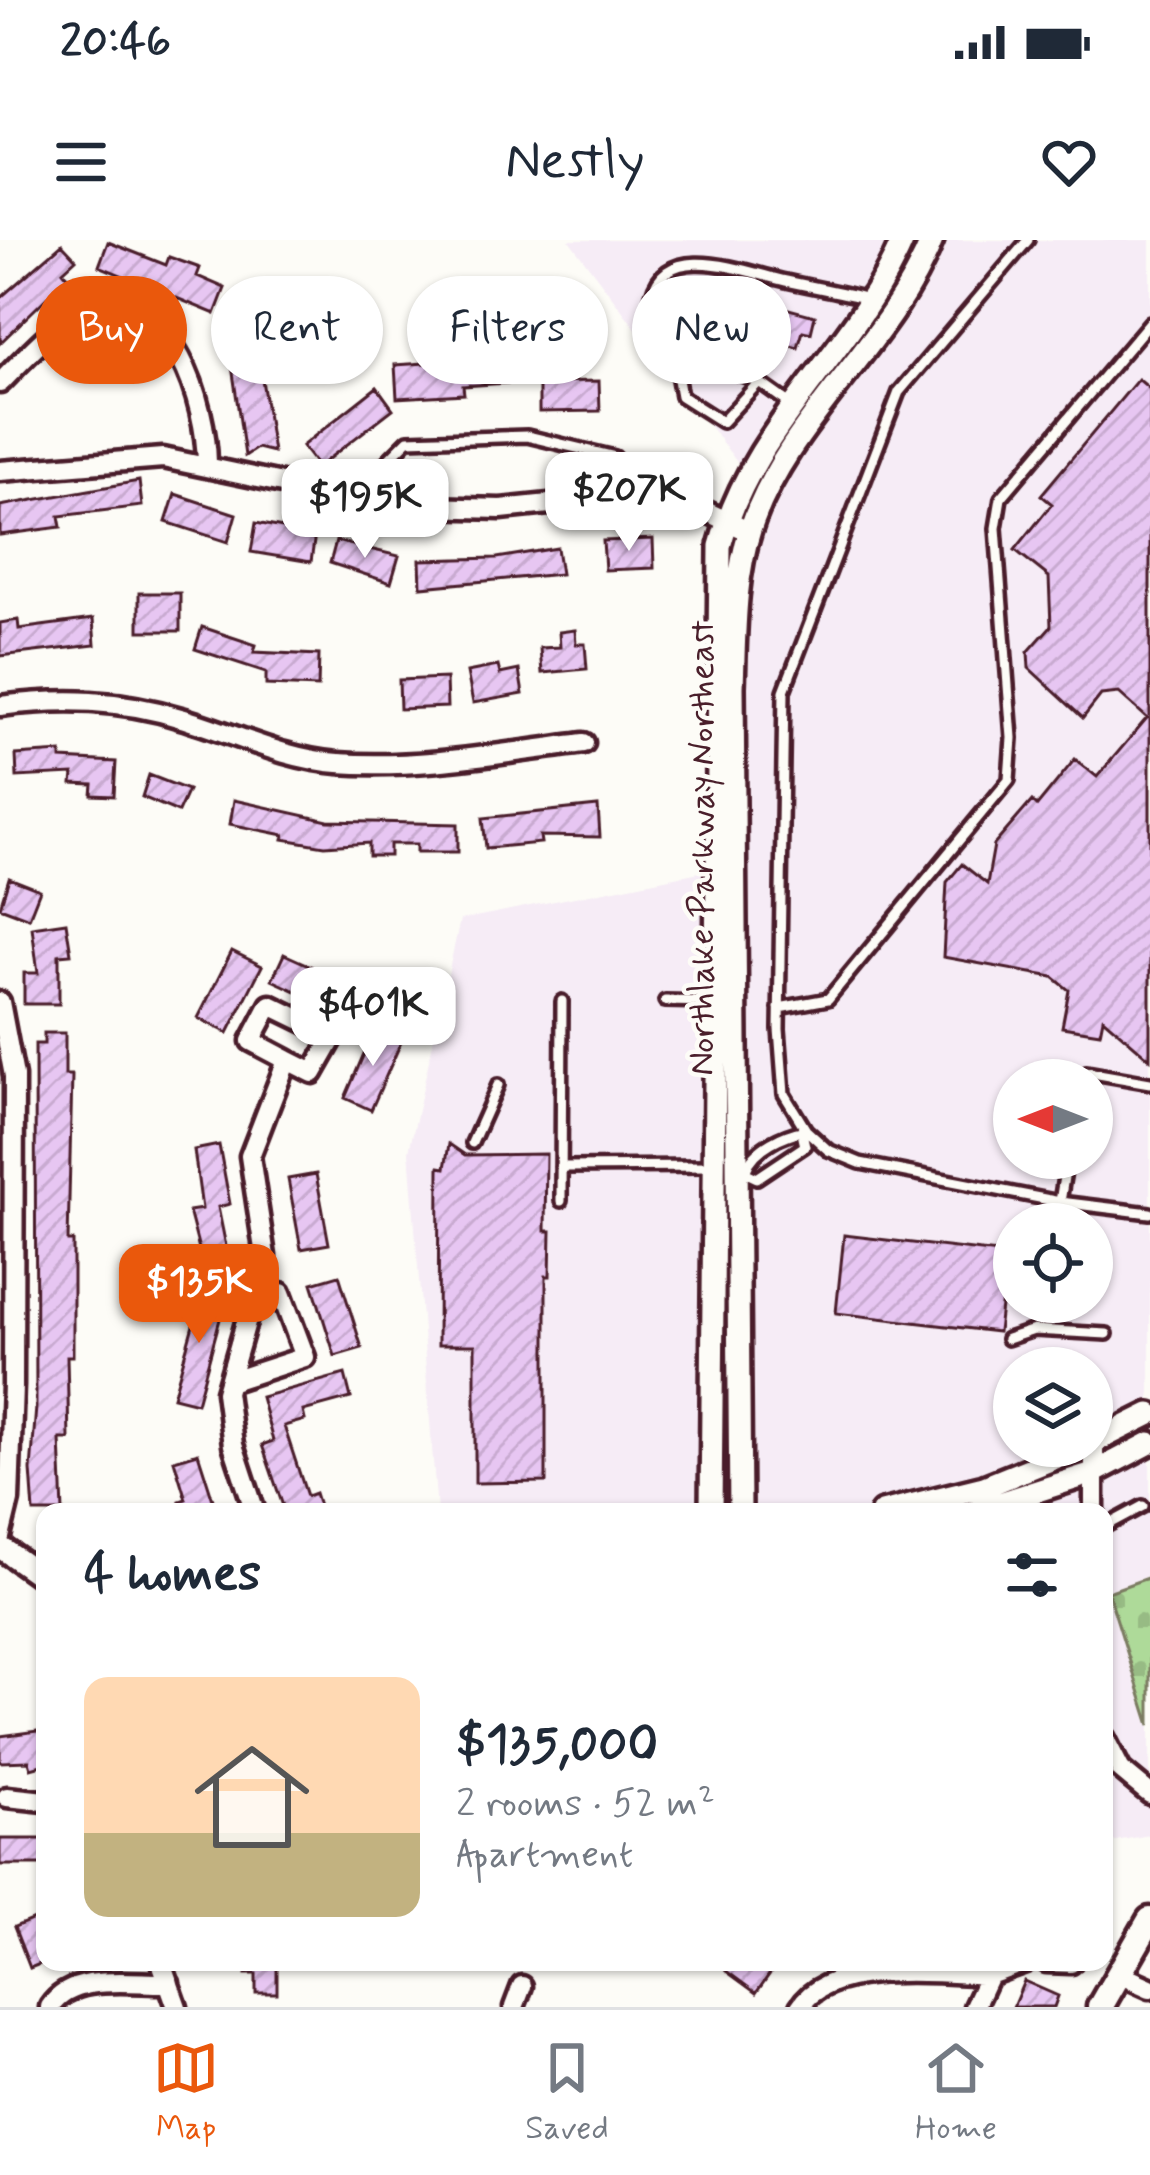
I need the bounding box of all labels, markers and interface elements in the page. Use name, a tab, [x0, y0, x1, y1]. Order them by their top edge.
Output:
text: 20:46	[60, 13, 171, 72]
text: Nestly	[505, 127, 645, 198]
icon: menu	[48, 129, 114, 195]
icon: heart	[1036, 129, 1102, 195]
chip: Buy	[36, 276, 187, 384]
chip: Rent	[211, 276, 383, 384]
chip: Filters	[407, 276, 608, 384]
chip: New	[632, 276, 791, 384]
pin: $207K	[545, 452, 713, 554]
pin: $195K	[281, 459, 449, 561]
text: $207K	[572, 465, 686, 516]
text: $195K	[309, 472, 421, 523]
street label: Northlake Parkway Northeast	[680, 620, 727, 1076]
pin: $401K	[289, 967, 457, 1069]
text: $401K	[318, 980, 428, 1031]
north arrow	[993, 1059, 1113, 1179]
map controls	[993, 1059, 1113, 1467]
button: locate	[993, 1203, 1113, 1323]
pin: $135K	[115, 1244, 283, 1346]
text: $135K	[146, 1257, 252, 1308]
button: layers	[993, 1347, 1113, 1467]
text: 4 homes	[84, 1542, 261, 1608]
icon: filters	[999, 1542, 1065, 1608]
text: $135,000	[456, 1713, 658, 1779]
icon: home	[180, 1725, 324, 1869]
text: 2 rooms · 52 m²	[456, 1779, 715, 1830]
text: Apartment	[456, 1830, 633, 1881]
tab: Map	[153, 2035, 219, 2151]
tab: Saved	[525, 2035, 609, 2151]
tab: Home	[915, 2035, 997, 2151]

